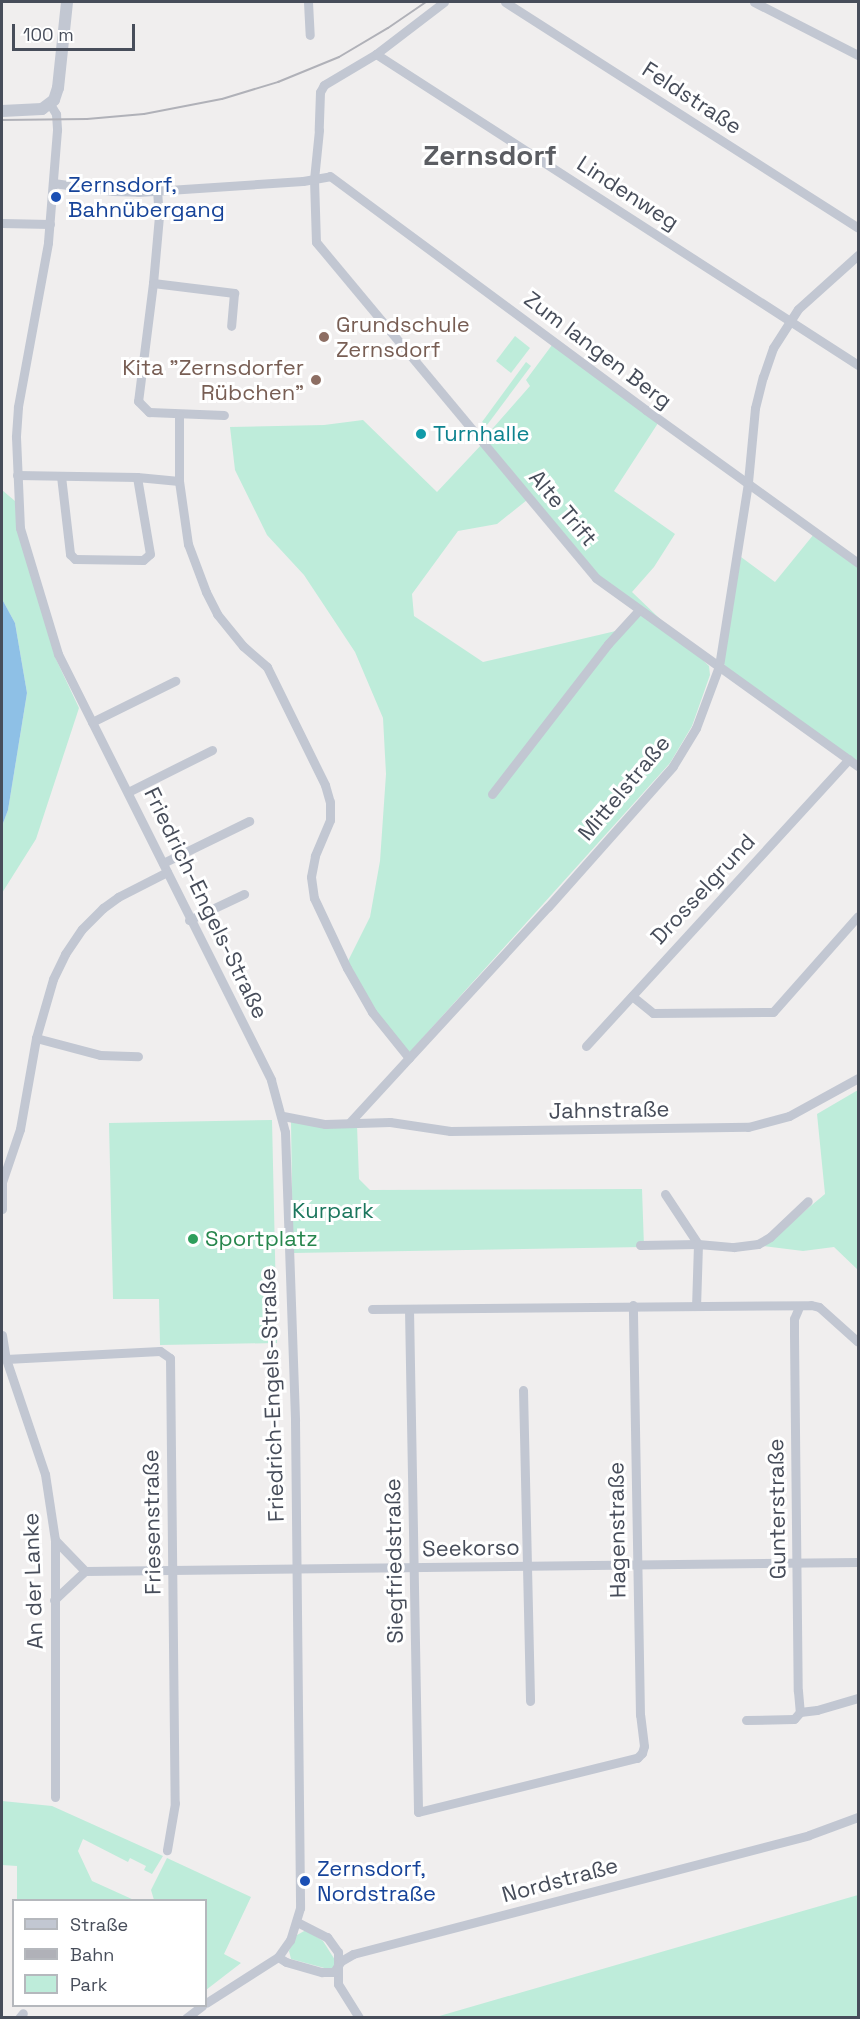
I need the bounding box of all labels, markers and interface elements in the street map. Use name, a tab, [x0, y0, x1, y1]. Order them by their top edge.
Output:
scale bar	[15, 12, 138, 50]
text: 100 m	[23, 23, 74, 46]
street label: Feldstraße	[637, 56, 747, 140]
district label: Zernsdorf	[423, 138, 557, 172]
street label: Lindenweg	[572, 150, 684, 236]
place label: Zernsdorf, Bahnübergang	[68, 171, 225, 222]
marker: Zernsdorf, Bahnübergang	[49, 190, 63, 204]
street label: Zum langen Berg	[519, 286, 677, 414]
place label: Grundschule Zernsdorf	[336, 311, 470, 362]
marker: Grundschule Zernsdorf	[317, 330, 331, 344]
place label: Kita "Zernsdorfer Rübchen"	[122, 354, 304, 406]
marker: Kita "Zernsdorfer Rübchen"	[309, 373, 323, 387]
place label: Turnhalle	[433, 421, 529, 447]
marker: Turnhalle	[414, 427, 428, 441]
street label: Alte Trift	[523, 464, 603, 552]
street label: Mittelstraße	[572, 730, 676, 846]
street label: Friedrich-Engels-Straße	[138, 783, 274, 1023]
street label: Drosselgrund	[645, 828, 761, 950]
street label: Jahnstraße	[548, 1096, 670, 1124]
park label: Kurpark	[292, 1198, 374, 1224]
place label: Sportplatz	[205, 1226, 318, 1252]
marker: Sportplatz	[186, 1232, 200, 1246]
street label: Friedrich-Engels-Straße	[254, 1268, 290, 1522]
street label: Gunterstraße	[763, 1438, 791, 1580]
street label: Friesenstraße	[138, 1449, 166, 1595]
street label: Hagenstraße	[603, 1462, 631, 1598]
street label: Siegfriedstraße	[379, 1478, 409, 1644]
street label: An der Lanke	[17, 1512, 49, 1650]
street label: Seekorso	[422, 1534, 520, 1562]
street label: Nordstraße	[499, 1852, 621, 1908]
place label: Zernsdorf, Nordstraße	[317, 1855, 436, 1906]
marker: Zernsdorf, Nordstraße	[298, 1874, 312, 1888]
legend	[12, 1899, 207, 2007]
text: Straße	[70, 1913, 128, 1936]
text: Bahn	[70, 1943, 114, 1966]
text: Park	[70, 1973, 107, 1996]

